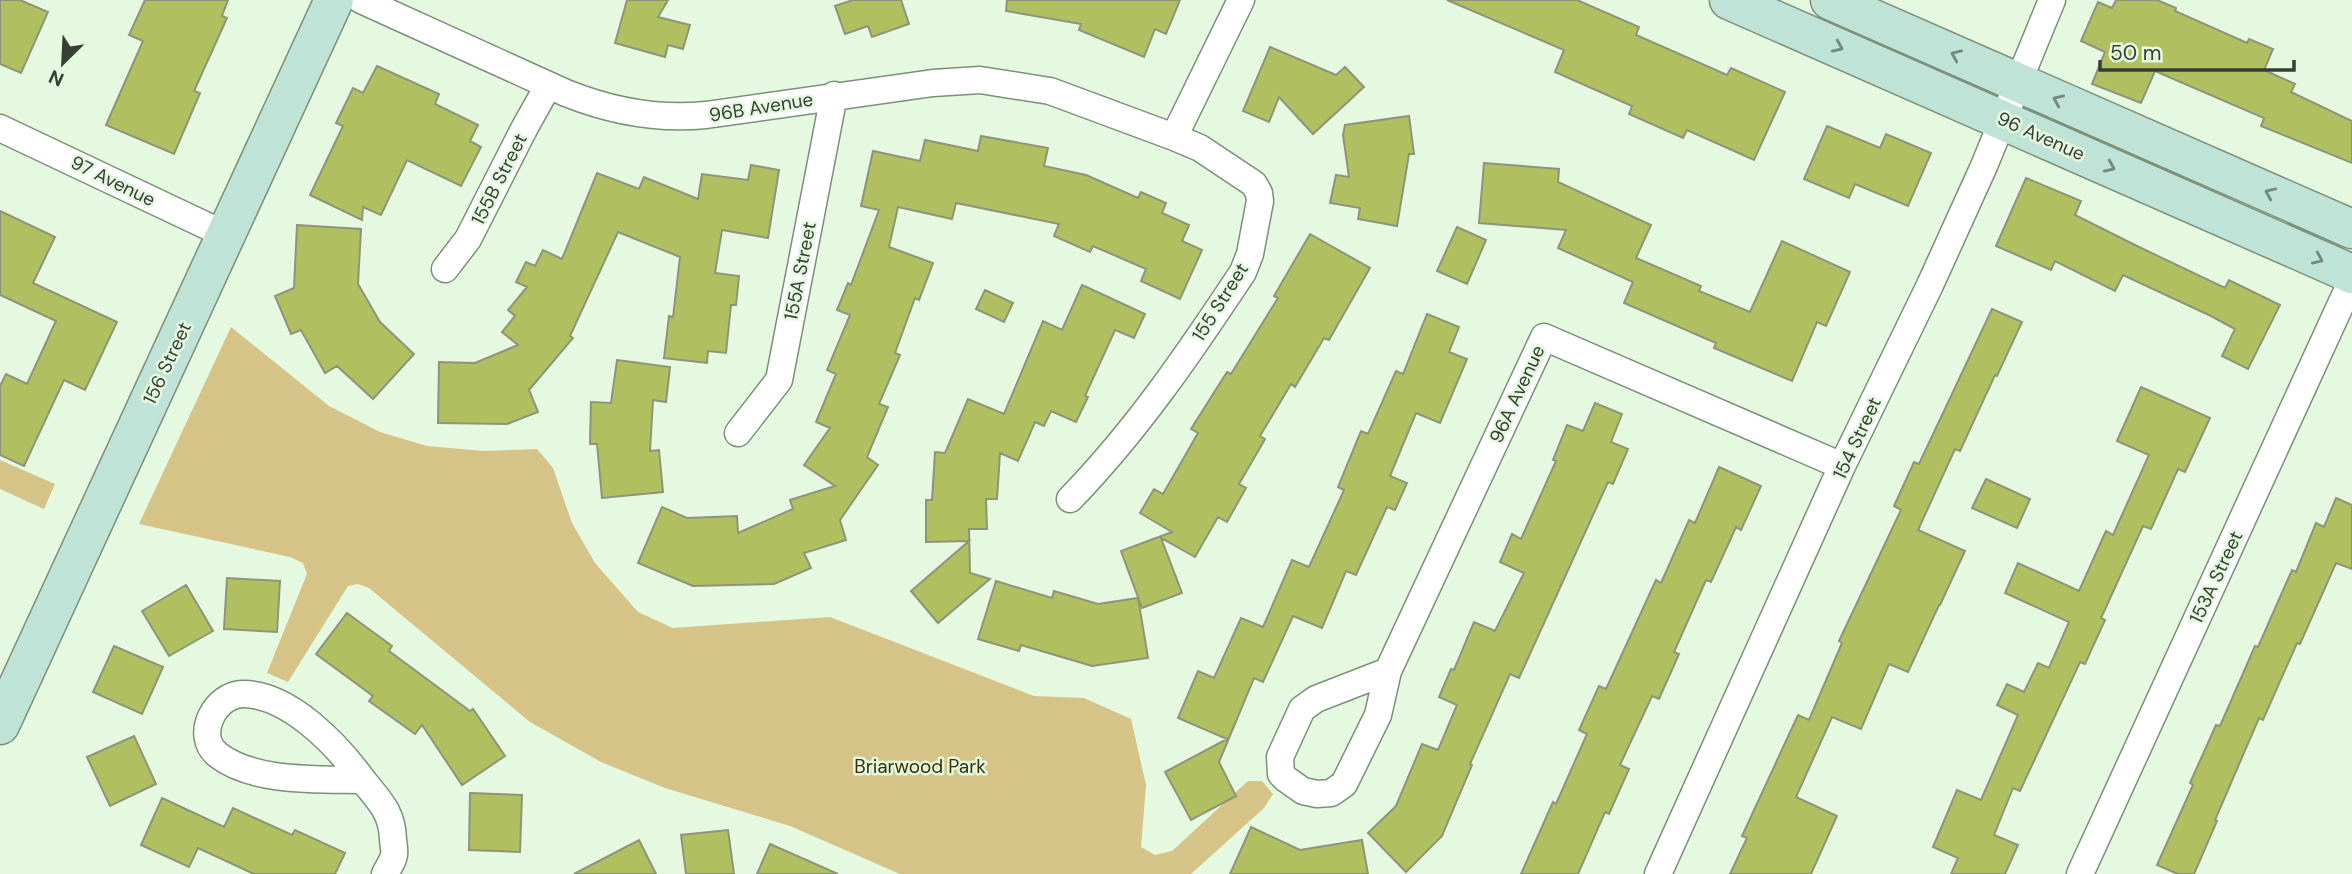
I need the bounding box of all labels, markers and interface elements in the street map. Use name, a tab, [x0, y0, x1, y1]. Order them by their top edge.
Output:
north arrow	[28, 28, 98, 98]
scale bar	[2100, 28, 2294, 72]
one-way arrow	[1831, 39, 1843, 53]
text: 50 m	[2110, 39, 2161, 67]
one-way arrow	[1951, 49, 1963, 63]
text: N	[45, 64, 68, 92]
street label: 96B Avenue	[707, 86, 815, 128]
one-way arrow	[2053, 94, 2065, 108]
street label: 96 Avenue	[1993, 106, 2089, 166]
street label: 155B Street	[465, 129, 533, 229]
street label: 97 Avenue	[67, 150, 159, 212]
one-way arrow	[2103, 159, 2116, 173]
one-way arrow	[2265, 187, 2277, 201]
street label: 155A Street	[778, 220, 822, 322]
one-way arrow	[2311, 251, 2323, 265]
street label: 155 Street	[1186, 258, 1254, 346]
street label: 156 Street	[137, 318, 197, 408]
street label: 96A Avenue	[1483, 341, 1551, 447]
street label: 154 Street	[1827, 393, 1887, 483]
street label: 153A Street	[2184, 527, 2248, 627]
park label: Briarwood Park	[854, 754, 986, 779]

